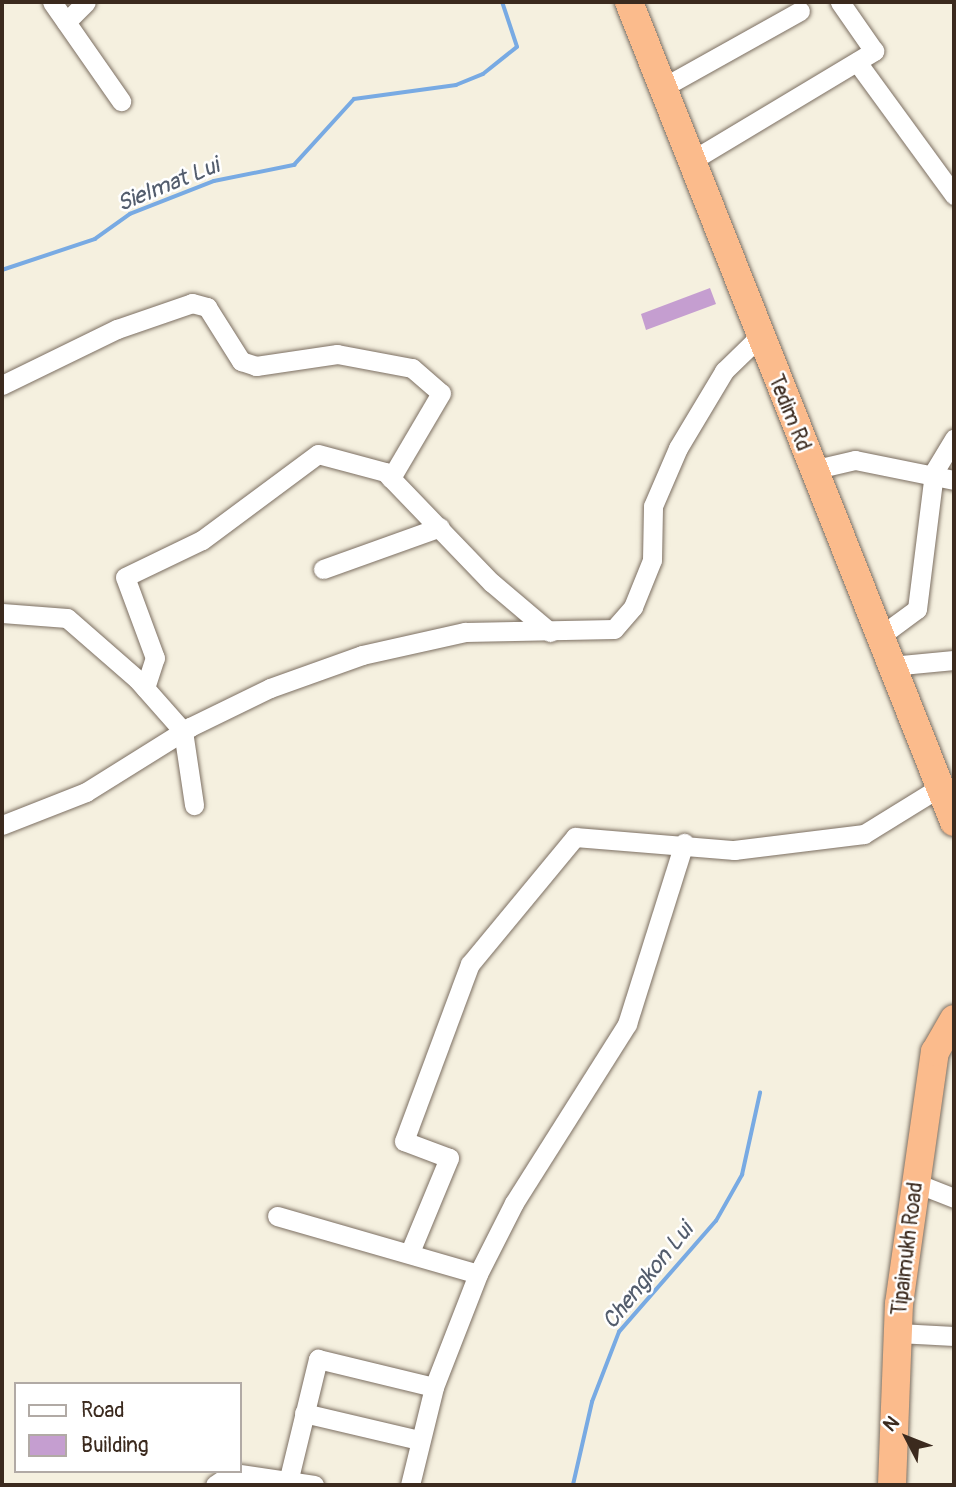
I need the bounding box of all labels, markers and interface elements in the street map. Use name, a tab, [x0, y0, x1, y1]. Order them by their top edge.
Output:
water label: Sielmat Lui	[113, 152, 223, 218]
street label: Tedim Rd	[762, 371, 816, 455]
street label: Tipaimukh Road	[887, 1181, 929, 1317]
water label: Chengkon Lui	[597, 1217, 699, 1335]
legend	[14, 1382, 242, 1473]
text: Road	[81, 1397, 125, 1424]
north arrow	[872, 1403, 942, 1473]
text: N	[878, 1411, 905, 1437]
text: Building	[81, 1432, 148, 1459]

